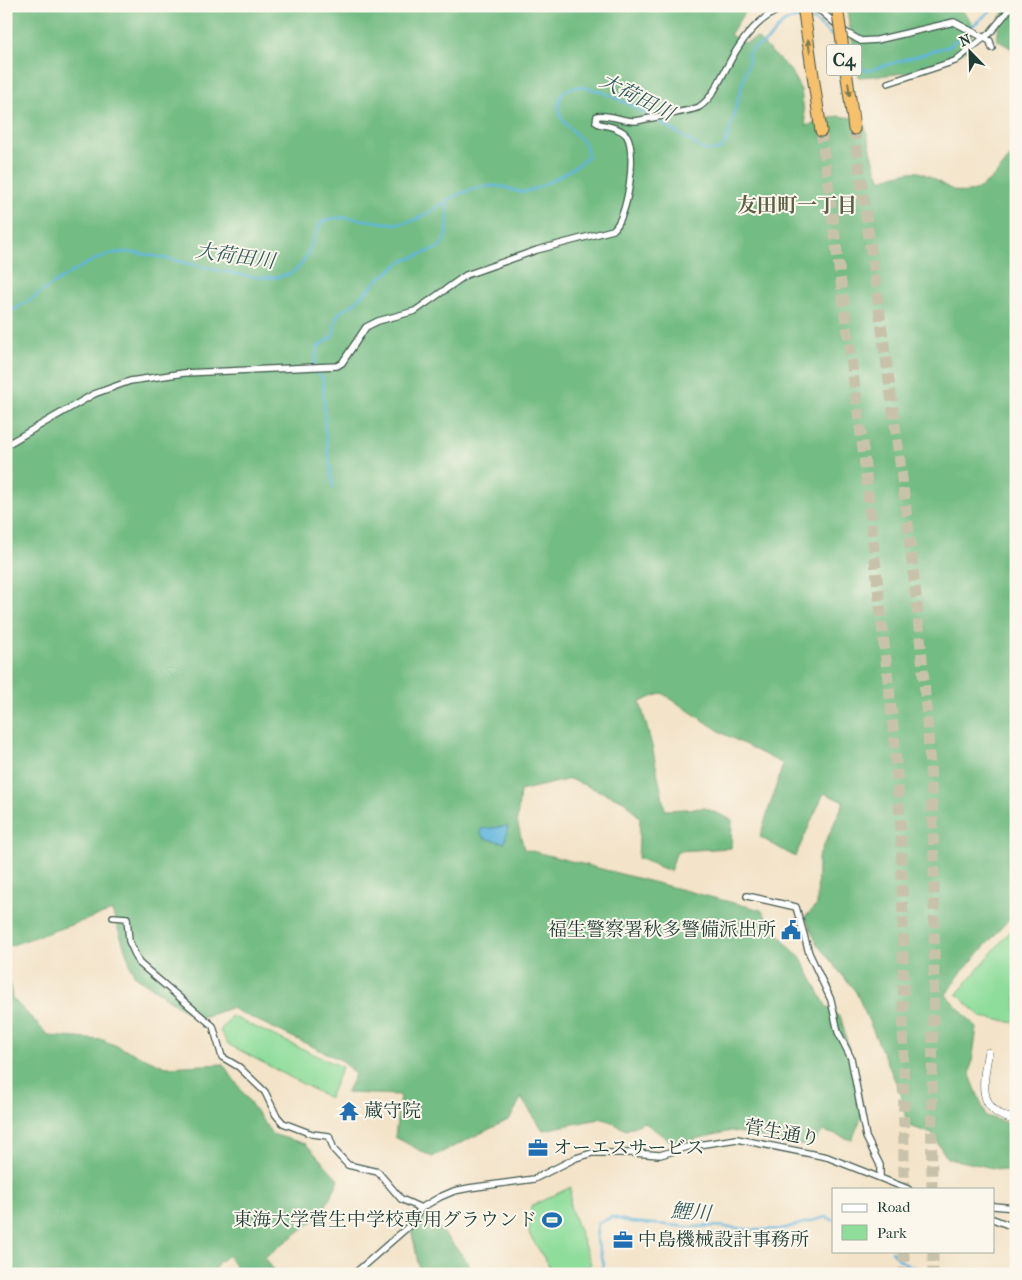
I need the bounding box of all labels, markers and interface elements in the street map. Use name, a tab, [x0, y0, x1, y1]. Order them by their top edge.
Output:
north arrow	[944, 28, 994, 78]
text: N	[957, 30, 974, 50]
one-way arrow	[805, 37, 813, 53]
road number: C4	[826, 44, 862, 76]
water label: 大荷田川	[596, 69, 680, 126]
one-way arrow	[845, 82, 853, 98]
district label: 友田町一丁目	[737, 194, 857, 217]
water label: 大荷田川	[194, 239, 278, 273]
place label: 福生警察署秋多警備派出所	[548, 919, 776, 941]
public building icon: 福生警察署秋多警備派出所	[780, 919, 802, 941]
temple icon: 蔵守院	[338, 1100, 360, 1122]
place label: 蔵守院	[364, 1100, 421, 1122]
street label: 菅生通り	[743, 1116, 821, 1150]
office icon: オーエスサービス	[527, 1137, 549, 1159]
place label: オーエスサービス	[553, 1137, 705, 1159]
legend	[832, 1188, 994, 1252]
text: Road	[877, 1198, 911, 1216]
water label: 鯉川	[670, 1199, 714, 1225]
place label: 東海大学菅生中学校専用グラウンド	[233, 1209, 537, 1231]
sports icon: 東海大学菅生中学校専用グラウンド	[541, 1209, 563, 1231]
text: Park	[877, 1224, 907, 1242]
office icon: 中島機械設計事務所	[612, 1229, 634, 1251]
place label: 中島機械設計事務所	[638, 1229, 809, 1251]

